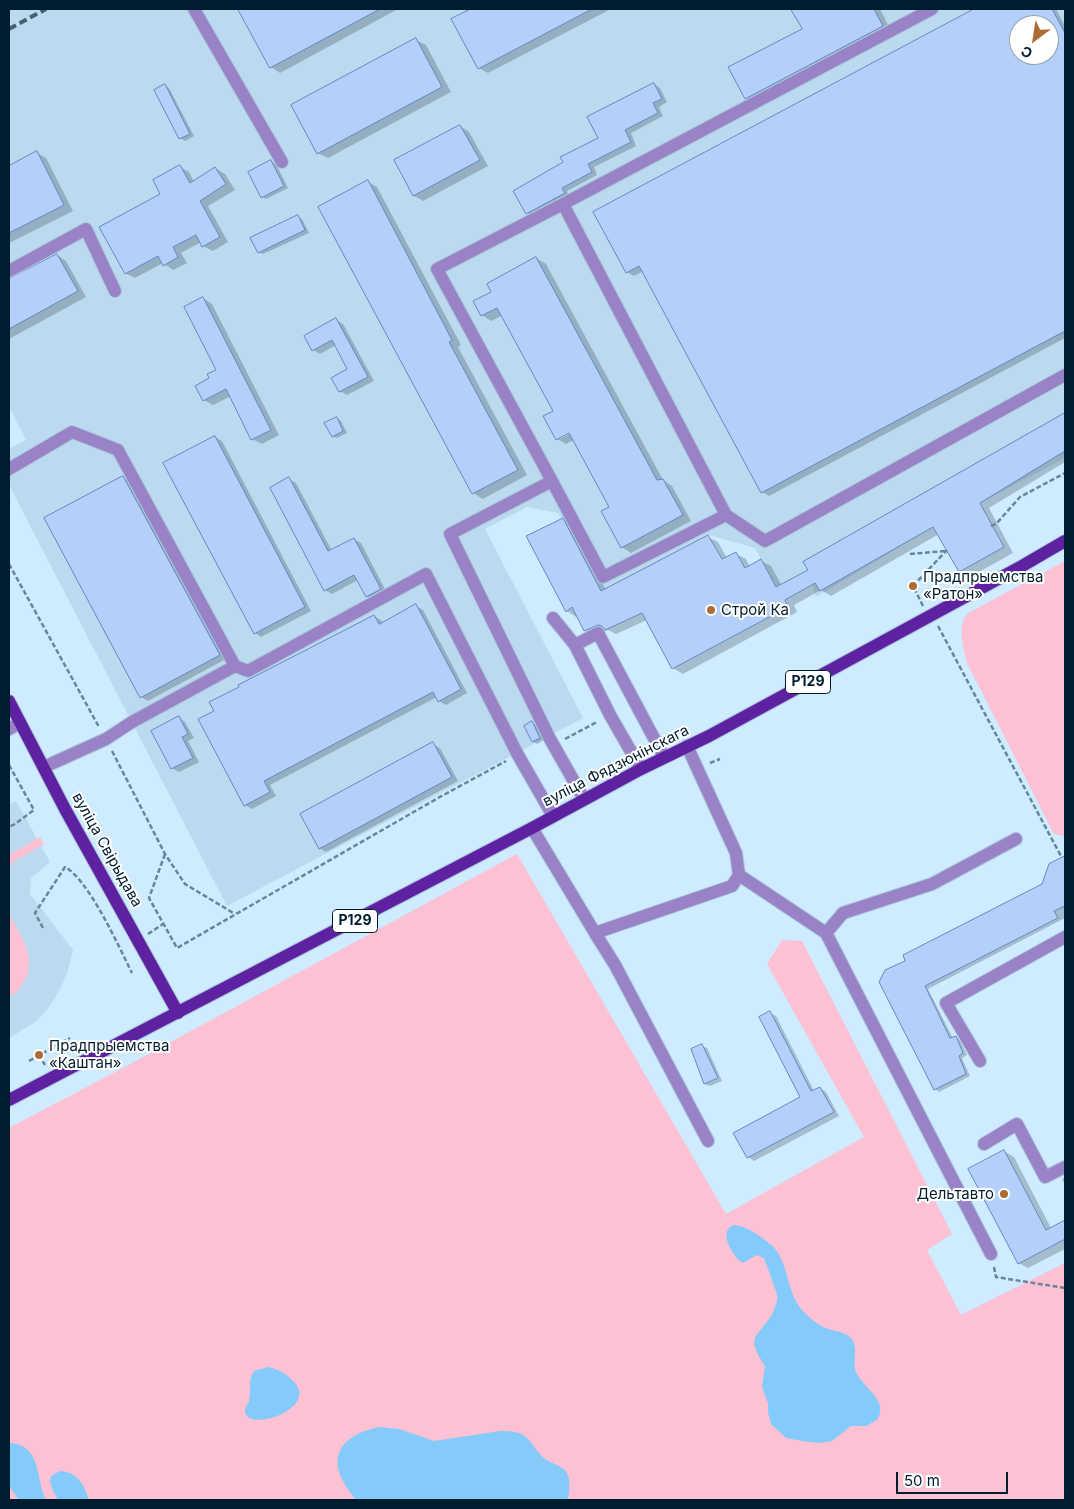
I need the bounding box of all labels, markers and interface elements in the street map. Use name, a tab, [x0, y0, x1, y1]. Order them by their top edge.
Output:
north arrow	[1009, 15, 1059, 65]
text: С	[1018, 42, 1035, 62]
place label: Прадпрыемства «Ратон»	[923, 568, 1043, 603]
marker: Прадпрыемства «Ратон»	[907, 580, 919, 592]
place label: Строй Ка	[721, 601, 789, 619]
marker: Строй Ка	[705, 604, 717, 616]
road number: Р129	[786, 670, 830, 694]
street label: вуліца Фядзюнінскага	[540, 721, 692, 811]
street label: вуліца Свірыдава	[68, 790, 146, 910]
road number: Р129	[332, 909, 378, 932]
place label: Прадпрыемства «Каштан»	[49, 1037, 169, 1072]
marker: Прадпрыемства «Каштан»	[33, 1049, 45, 1061]
place label: Дельтавто	[917, 1185, 994, 1203]
marker: Дельтавто	[998, 1188, 1010, 1200]
scale bar	[899, 1462, 1012, 1494]
text: 50 m	[904, 1471, 940, 1490]

